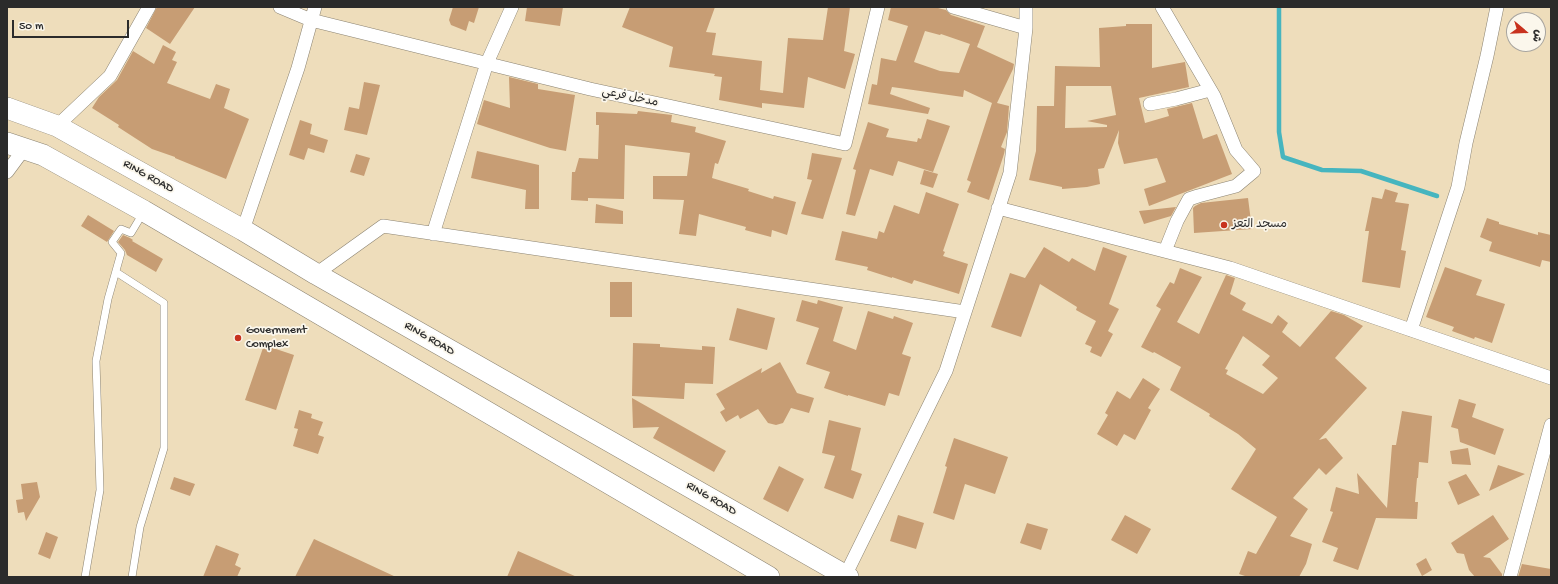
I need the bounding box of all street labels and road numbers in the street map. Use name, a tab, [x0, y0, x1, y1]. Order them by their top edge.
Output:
street label: مدخل فرعي	[600, 85, 660, 111]
street label: RING ROAD	[120, 157, 176, 197]
street label: RING ROAD	[401, 319, 457, 359]
street label: RING ROAD	[683, 479, 739, 519]

